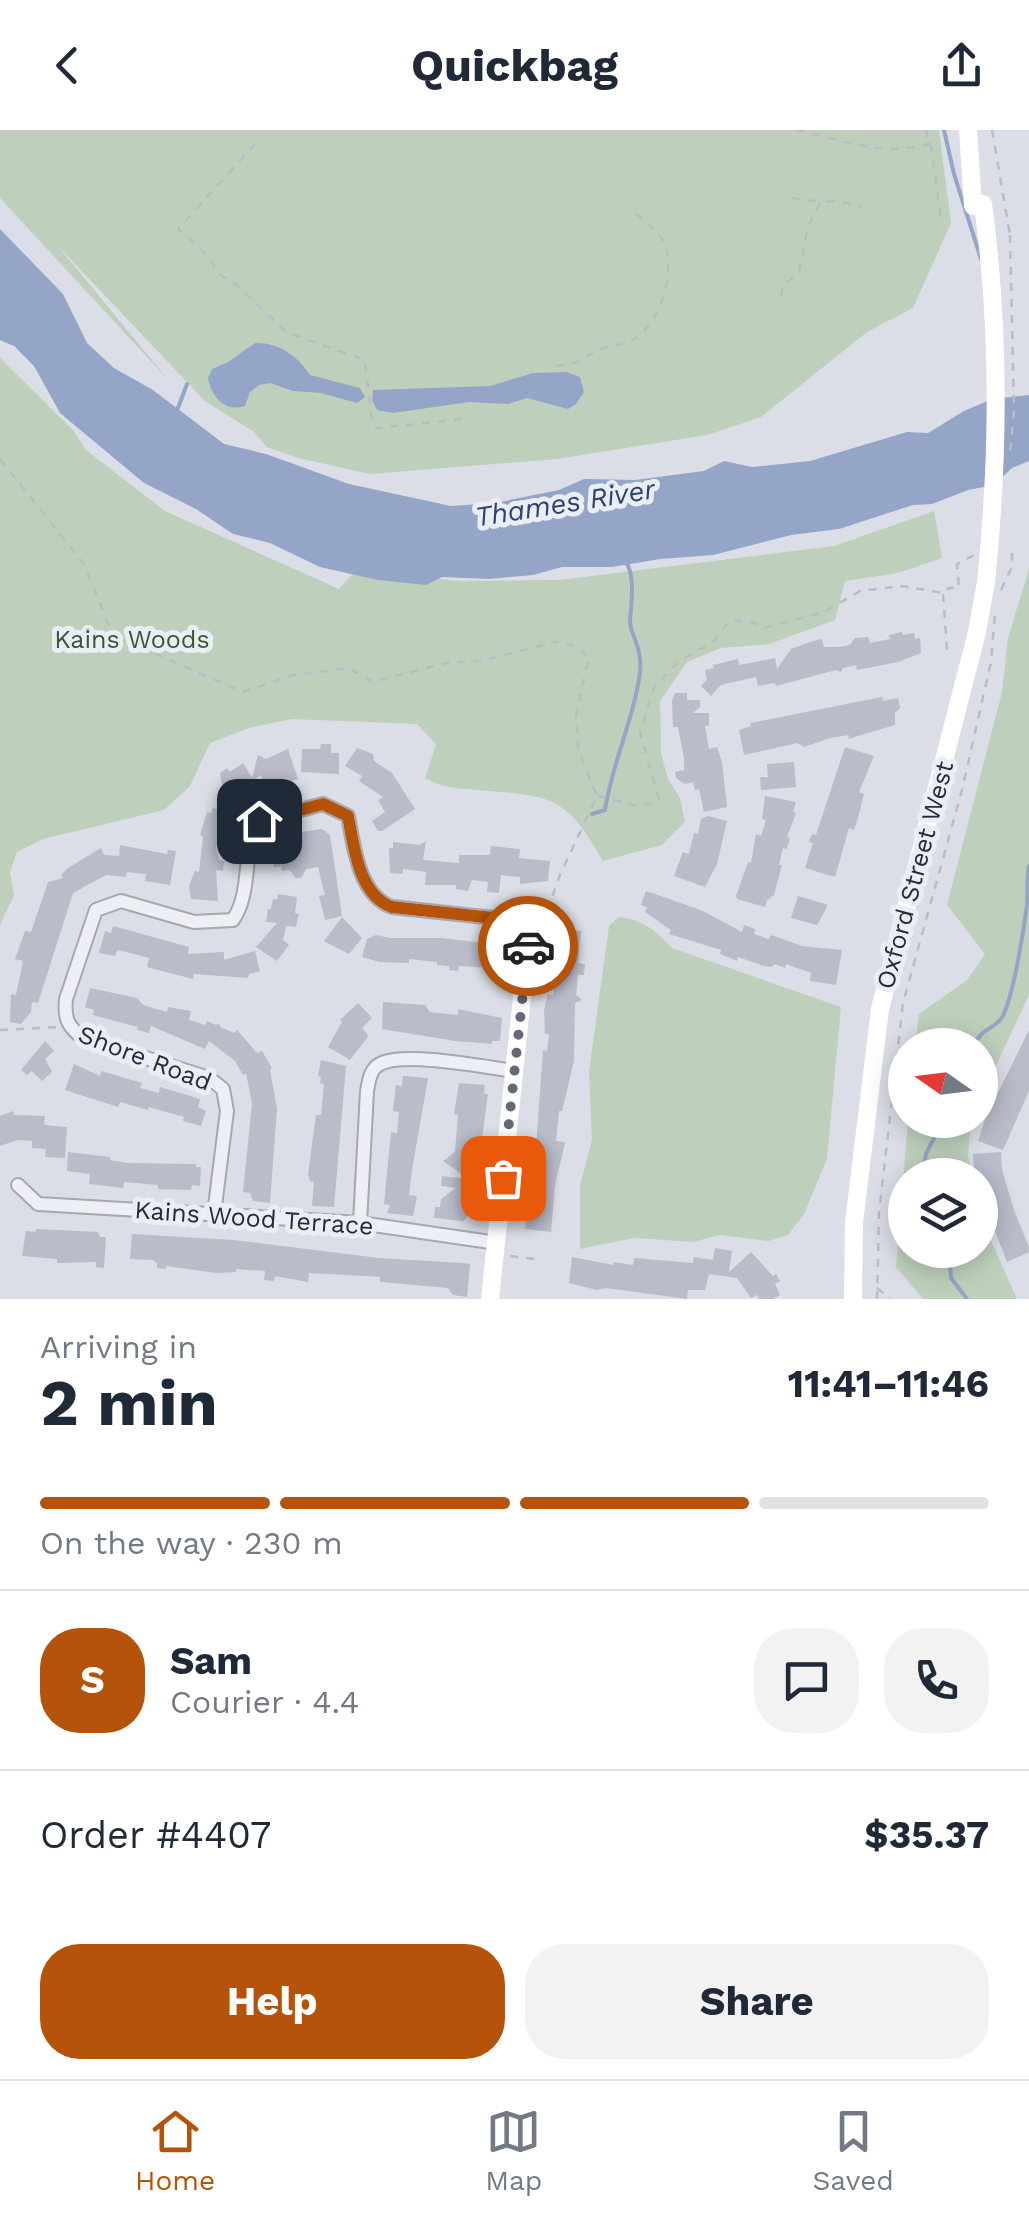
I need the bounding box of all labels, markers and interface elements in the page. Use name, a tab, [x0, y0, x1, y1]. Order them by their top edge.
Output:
icon: back	[40, 38, 95, 93]
icon: share	[934, 38, 989, 93]
text: Quickbag	[411, 39, 618, 92]
water label: Thames River	[473, 472, 659, 534]
park label: Kains Woods	[54, 625, 210, 654]
street label: Oxford Street West	[871, 757, 959, 992]
pin	[217, 779, 302, 864]
icon: home	[232, 794, 287, 849]
courier	[478, 896, 578, 996]
icon: car	[501, 919, 556, 974]
street label: Shore Road	[74, 1019, 216, 1097]
north arrow	[888, 1028, 998, 1138]
map controls	[888, 1028, 998, 1268]
pin	[461, 1136, 546, 1221]
icon: bag	[476, 1151, 531, 1206]
button: layers	[888, 1158, 998, 1268]
street label: Kains Wood Terrace	[134, 1195, 374, 1241]
text: Arriving in	[40, 1328, 197, 1366]
text: 11:41–11:46	[788, 1362, 989, 1406]
text: 2 min	[40, 1365, 218, 1441]
text: On the way · 230 m	[40, 1524, 343, 1562]
button: chat	[754, 1628, 859, 1733]
button: phone	[884, 1628, 989, 1733]
text: Sam	[170, 1639, 252, 1683]
text: S	[80, 1658, 105, 1702]
text: Courier · 4.4	[170, 1683, 359, 1721]
text: Order #4407	[40, 1813, 271, 1857]
text: $35.37	[864, 1813, 989, 1857]
button: Help	[40, 1944, 505, 2059]
button: Share	[525, 1944, 989, 2059]
tab: Home	[135, 2104, 215, 2197]
tab: Map	[485, 2104, 542, 2197]
tab: Saved	[813, 2104, 894, 2197]

